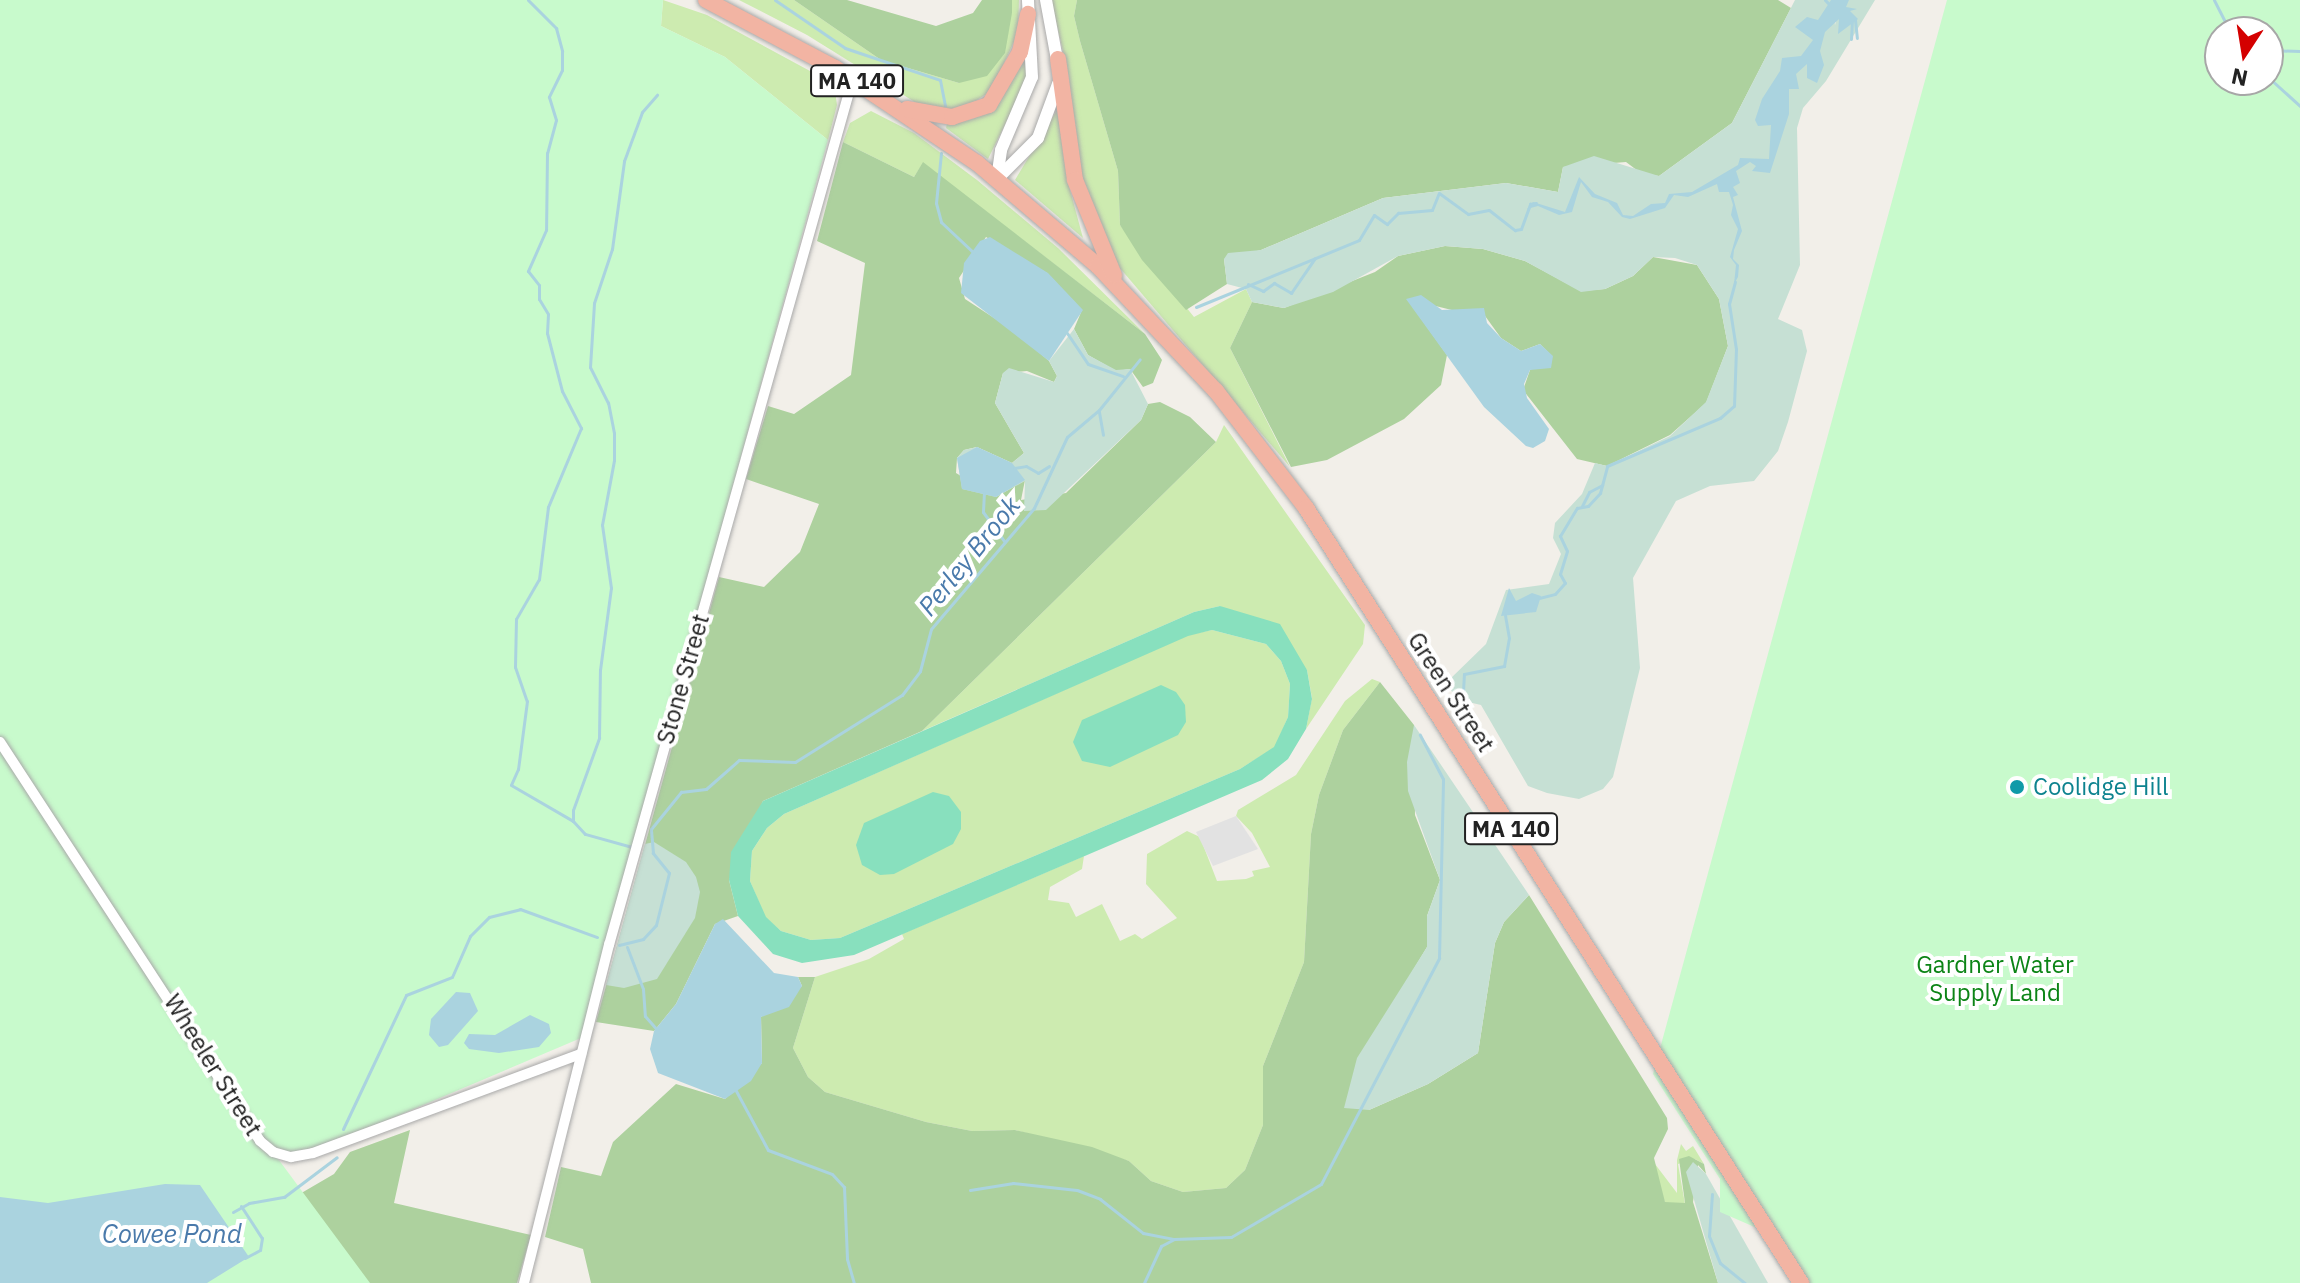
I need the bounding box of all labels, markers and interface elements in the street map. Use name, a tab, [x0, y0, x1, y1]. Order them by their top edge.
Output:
north arrow	[2204, 16, 2284, 96]
text: N	[2229, 62, 2250, 94]
road number: MA 140	[809, 63, 905, 99]
water label: Perley Brook	[912, 490, 1026, 622]
street label: Stone Street	[651, 611, 715, 747]
street label: Green Street	[1402, 627, 1500, 757]
place label: Coolidge Hill	[2033, 773, 2169, 801]
marker: Coolidge Hill	[2008, 778, 2026, 796]
road number: MA 140	[1463, 811, 1559, 847]
park label: Gardner Water Supply Land	[1916, 951, 2074, 1007]
street label: Wheeler Street	[158, 989, 268, 1141]
water label: Cowee Pond	[102, 1218, 242, 1250]

